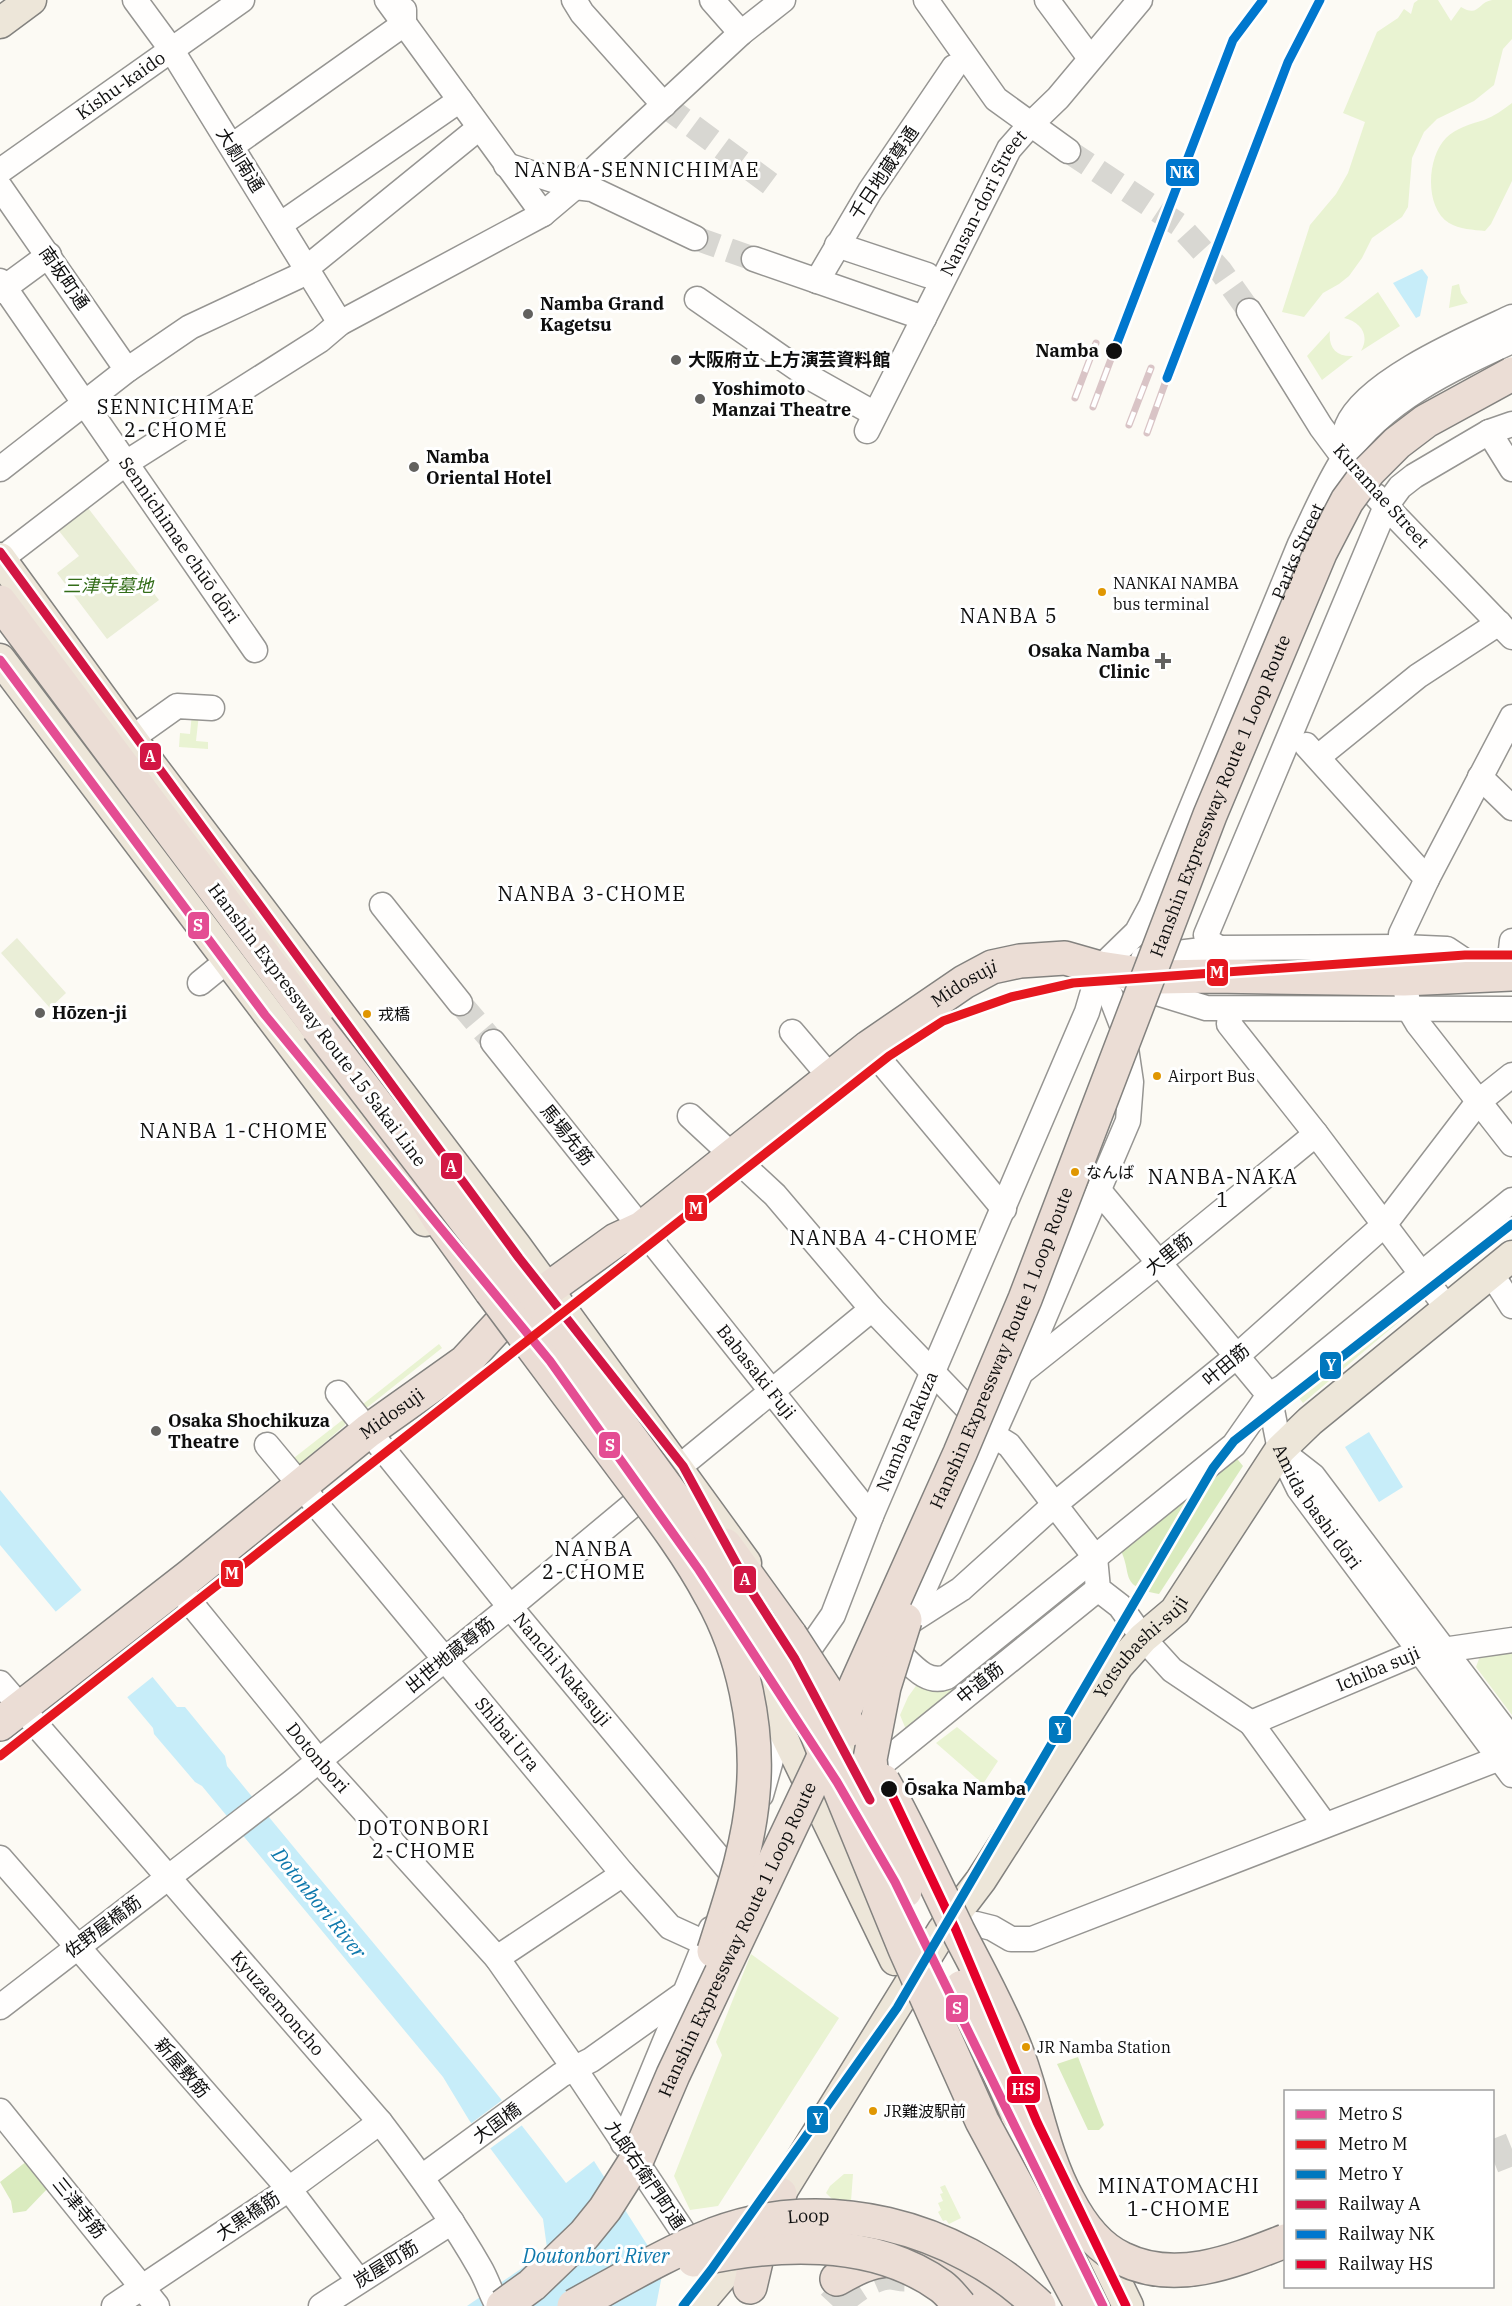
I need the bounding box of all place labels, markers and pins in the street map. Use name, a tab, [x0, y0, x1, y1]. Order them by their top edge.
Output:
place label: Namba Grand Kagetsu	[540, 292, 664, 336]
marker: Namba Grand Kagetsu	[521, 307, 535, 321]
place label: Namba	[1035, 339, 1099, 362]
marker: Namba	[1104, 341, 1124, 361]
place label: 大阪府立 上方演芸資料館	[688, 348, 890, 371]
marker: 大阪府立 上方演芸資料館	[669, 353, 683, 367]
place label: Yoshimoto Manzai Theatre	[712, 377, 851, 421]
marker: Yoshimoto Manzai Theatre	[693, 392, 707, 406]
place label: Namba Oriental Hotel	[426, 445, 552, 489]
marker: Namba Oriental Hotel	[407, 460, 421, 474]
place label: NANKAI NAMBA bus terminal	[1113, 573, 1239, 614]
marker: NANKAI NAMBA bus terminal	[1096, 586, 1108, 598]
place label: Osaka Namba Clinic	[1028, 639, 1150, 683]
marker: Osaka Namba Clinic	[1154, 652, 1172, 670]
place label: Hōzen-ji	[52, 1001, 127, 1024]
place label: 戎橋	[378, 1004, 410, 1024]
marker: Hōzen-ji	[33, 1006, 47, 1020]
marker: 戎橋	[361, 1008, 373, 1020]
place label: Airport Bus	[1168, 1066, 1255, 1086]
marker: Airport Bus	[1151, 1070, 1163, 1082]
place label: なんば	[1086, 1162, 1134, 1182]
marker: なんば	[1069, 1166, 1081, 1178]
place label: Osaka Shochikuza Theatre	[168, 1409, 330, 1453]
marker: Osaka Shochikuza Theatre	[149, 1424, 163, 1438]
place label: Ōsaka Namba	[904, 1777, 1026, 1800]
marker: Ōsaka Namba	[879, 1779, 899, 1799]
place label: JR Namba Station	[1037, 2037, 1171, 2057]
marker: JR Namba Station	[1020, 2041, 1032, 2053]
place label: JR難波駅前	[884, 2101, 966, 2121]
marker: JR難波駅前	[867, 2105, 879, 2117]

